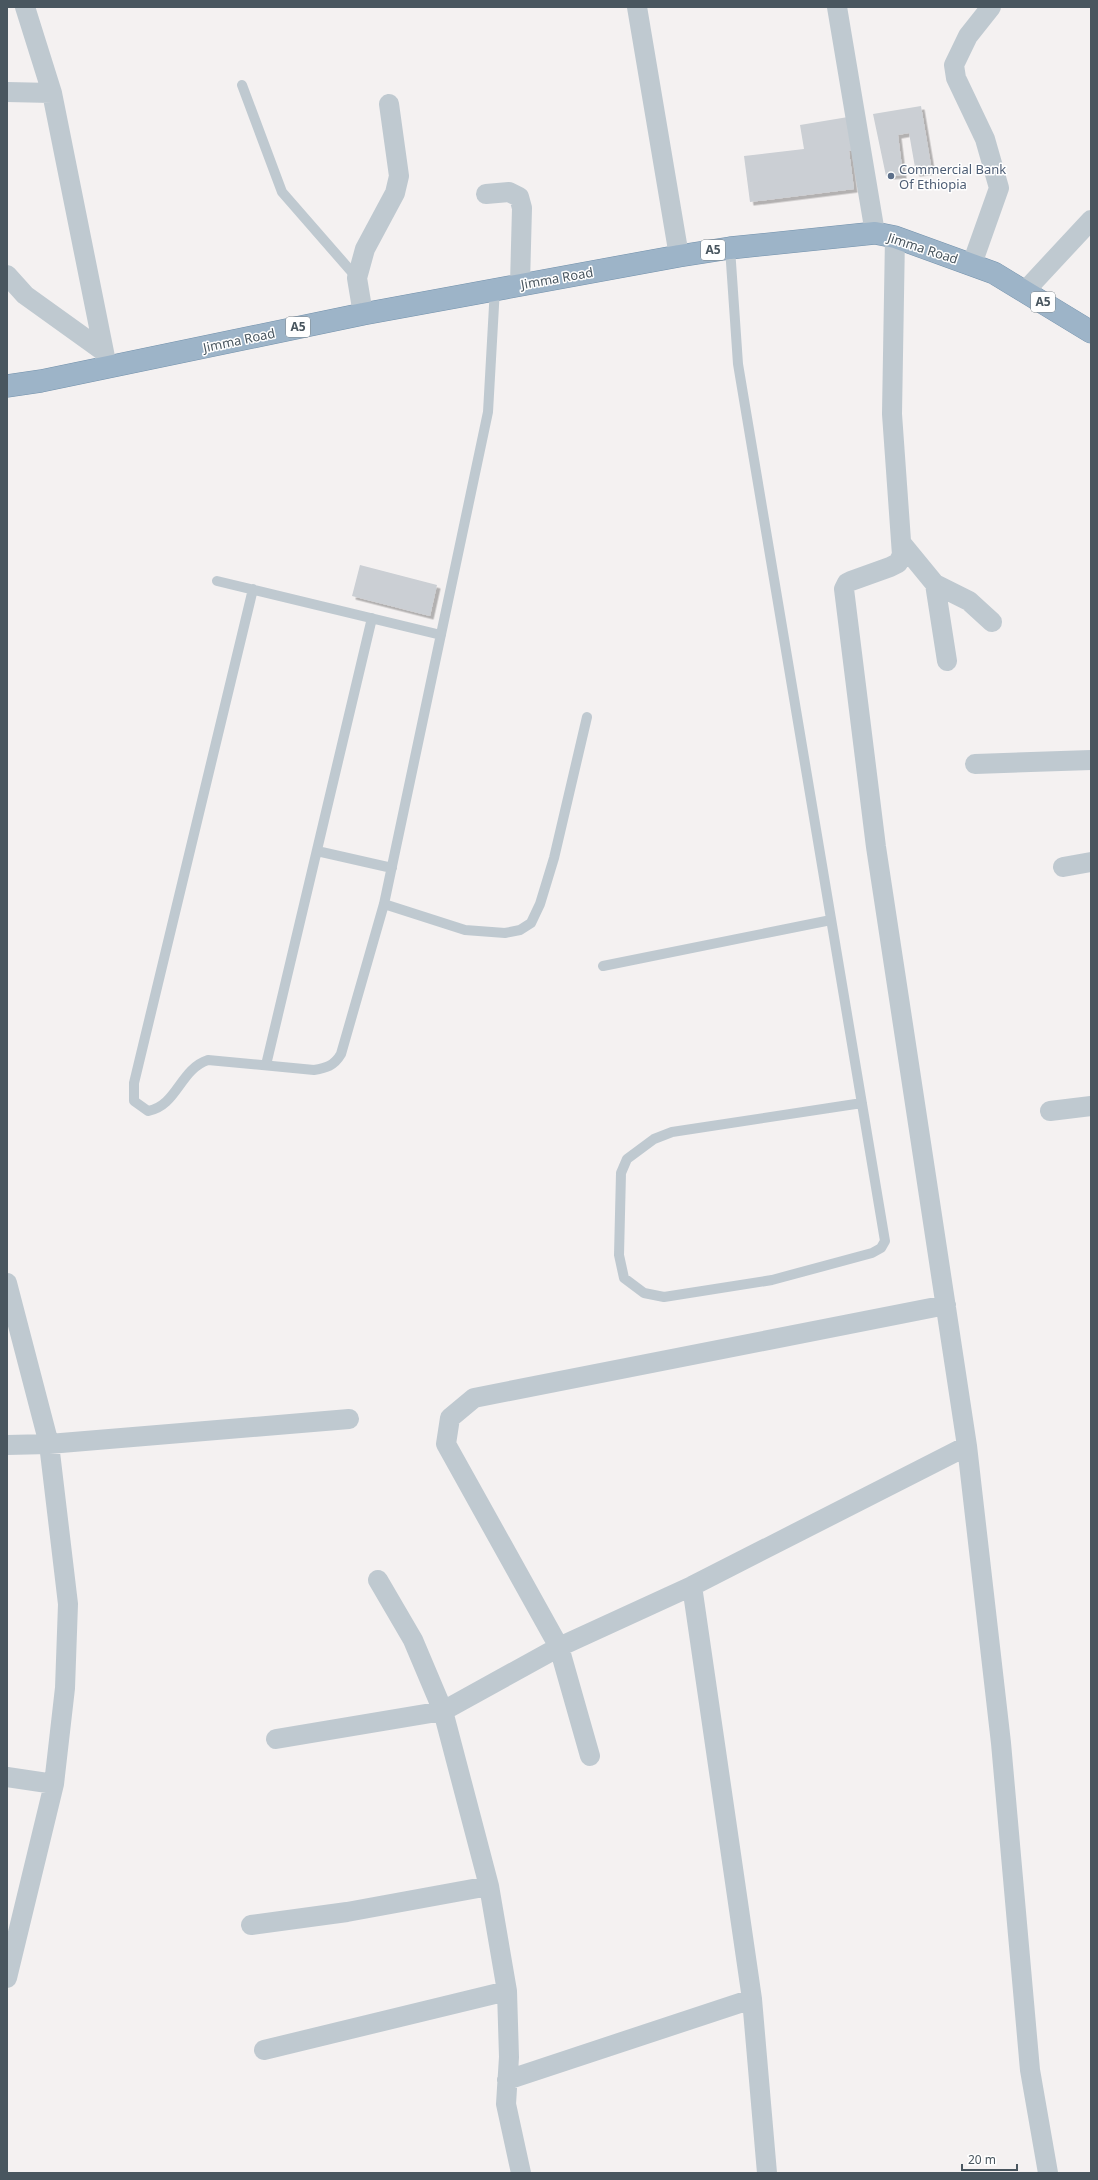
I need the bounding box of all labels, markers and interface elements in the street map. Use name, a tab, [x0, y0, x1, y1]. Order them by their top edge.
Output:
place label: Commercial Bank Of Ethiopia	[899, 160, 1006, 193]
marker: Commercial Bank Of Ethiopia	[886, 171, 896, 181]
street label: Jimma Road	[884, 228, 961, 268]
road number: A5	[701, 240, 725, 260]
street label: Jimma Road	[517, 263, 595, 294]
road number: A5	[1031, 292, 1055, 312]
road number: A5	[286, 317, 310, 337]
street label: Jimma Road	[199, 324, 277, 357]
scale bar	[962, 2146, 1017, 2172]
text: 20 m	[968, 2151, 996, 2168]

